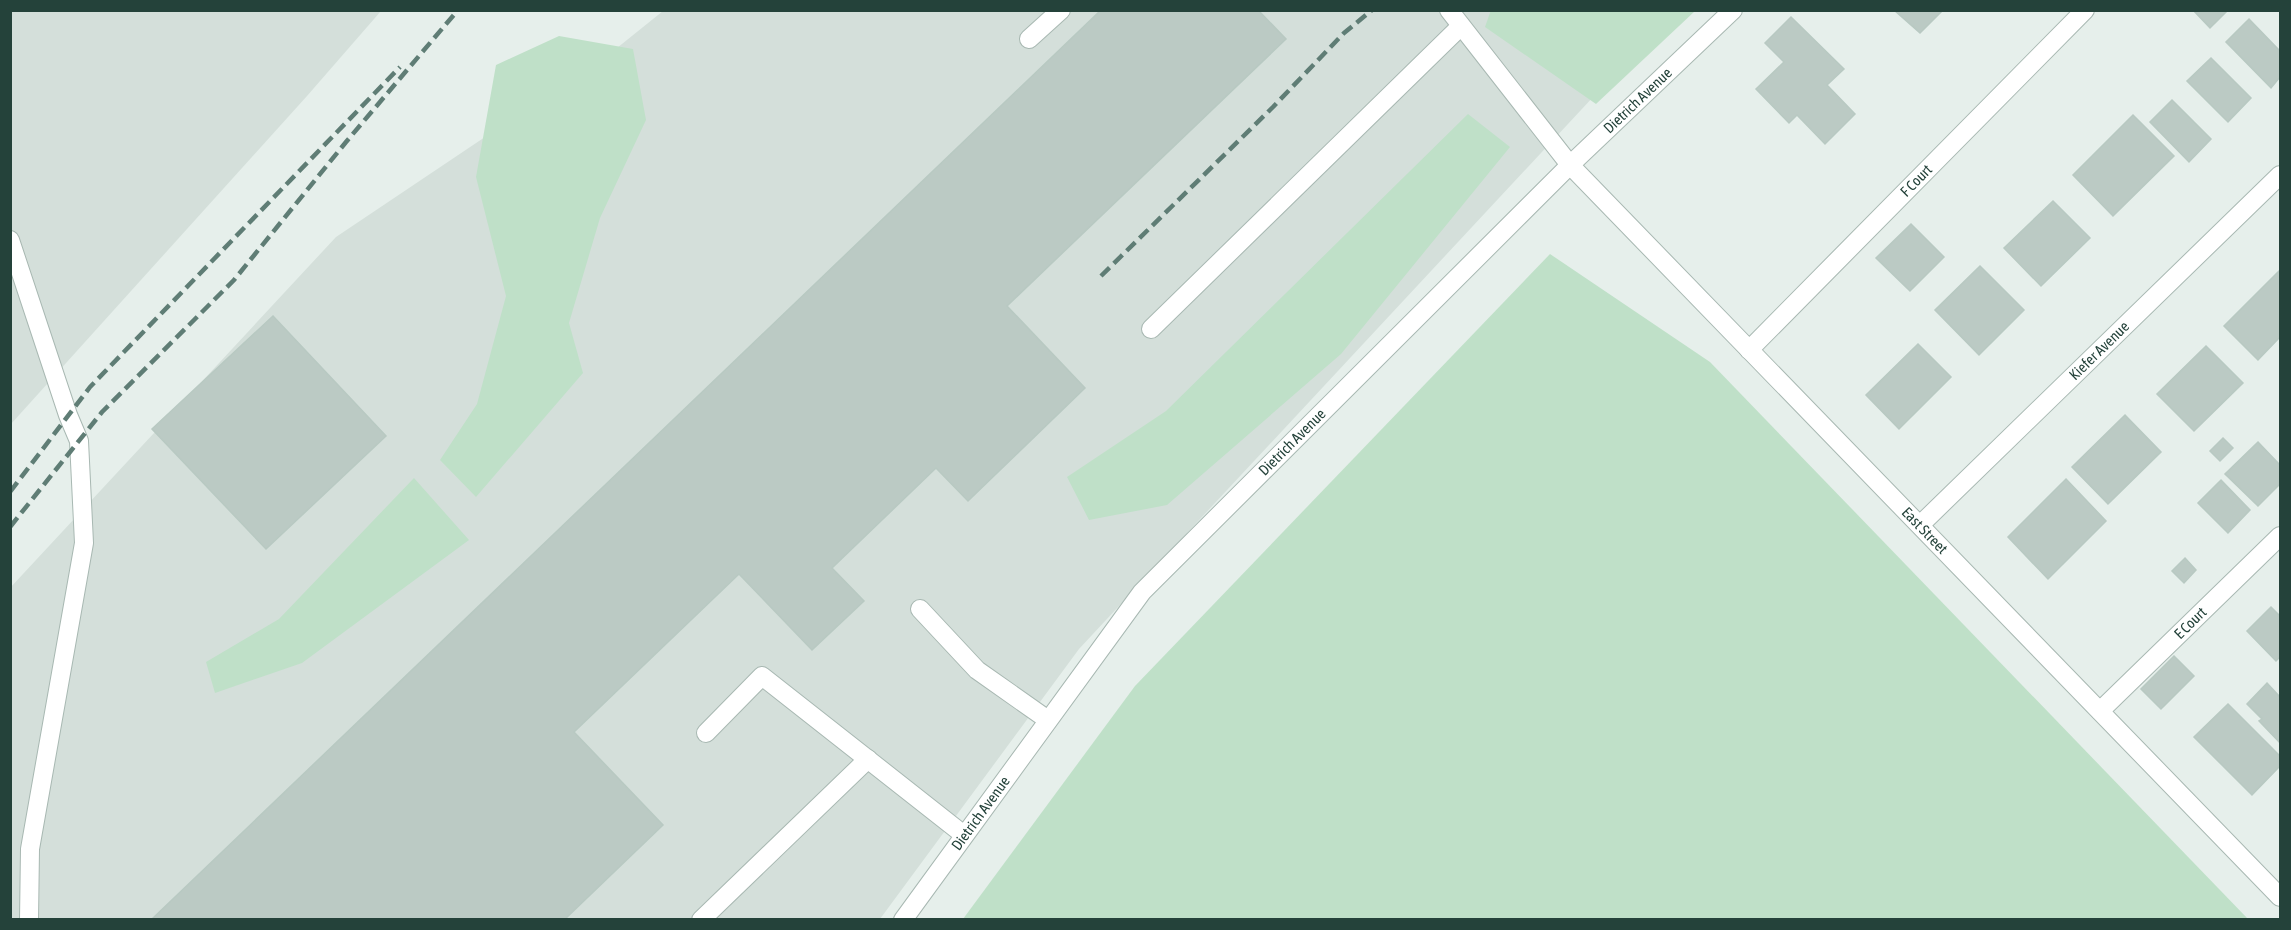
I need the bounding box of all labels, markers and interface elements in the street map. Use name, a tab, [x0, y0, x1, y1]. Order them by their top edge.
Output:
street label: Dietrich Avenue	[1600, 64, 1675, 136]
street label: F Court	[1897, 161, 1935, 200]
street label: Kiefer Avenue	[2066, 317, 2132, 383]
street label: Dietrich Avenue	[1255, 405, 1329, 479]
street label: East Street	[1899, 504, 1951, 557]
street label: E Court	[2170, 603, 2210, 642]
street label: Dietrich Avenue	[948, 773, 1013, 853]

